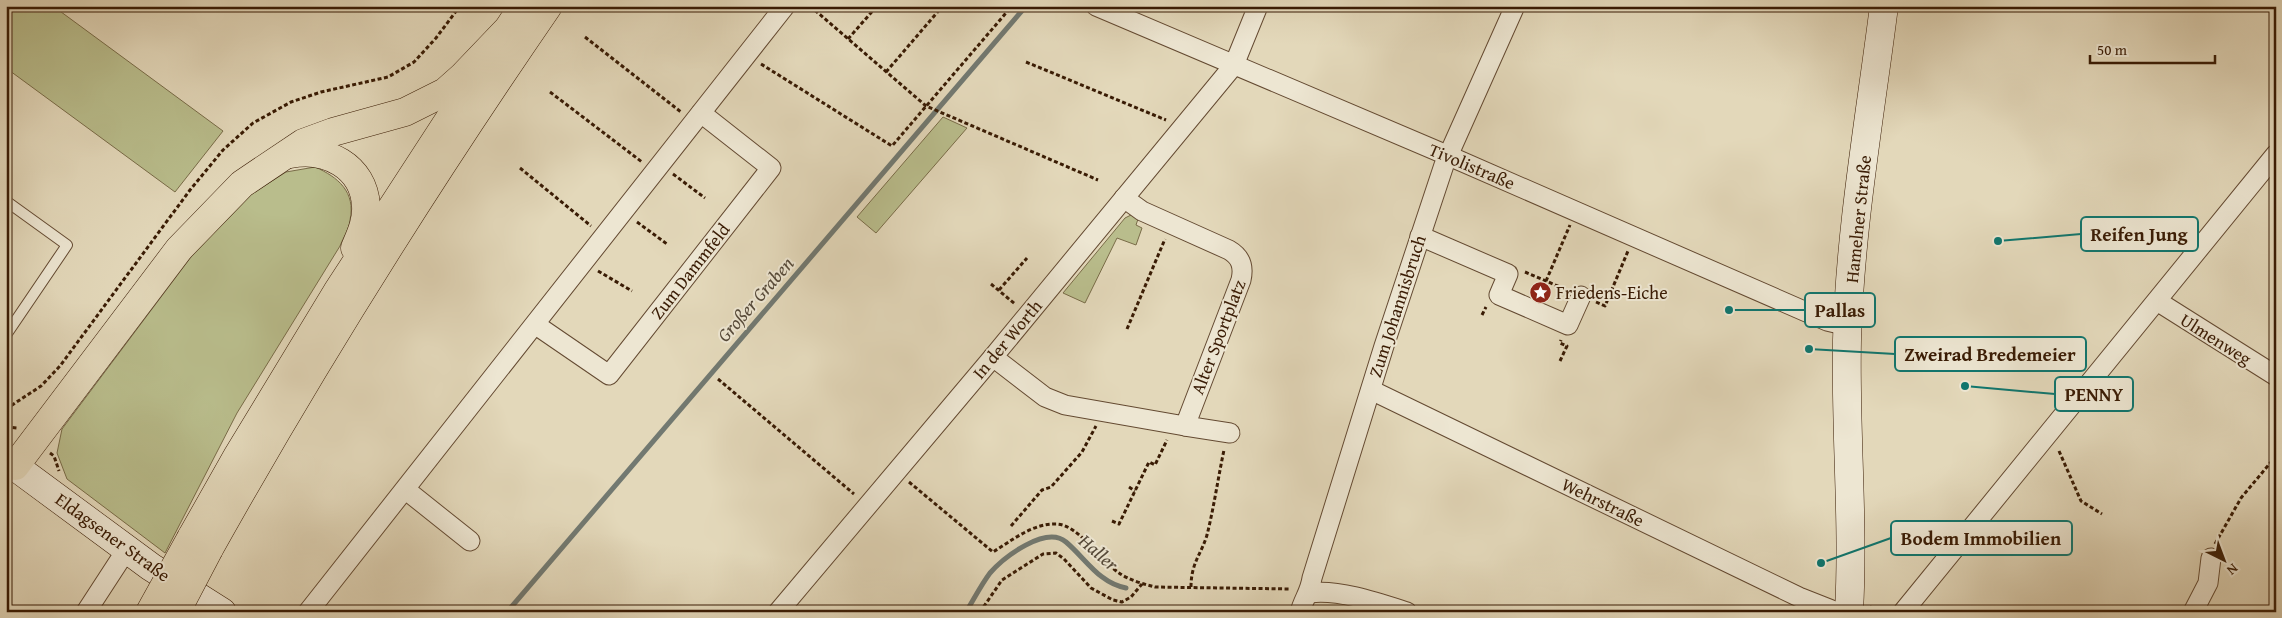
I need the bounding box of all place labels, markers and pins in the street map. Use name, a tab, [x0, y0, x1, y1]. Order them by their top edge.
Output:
callout: Reifen Jung	[2081, 217, 2198, 251]
place label: Friedens-Eiche	[1556, 279, 1668, 306]
place icon: Friedens-Eiche	[1528, 280, 1552, 304]
callout: Pallas	[1805, 293, 1875, 327]
callout: Zweirad Bredemeier	[1895, 337, 2086, 371]
callout: PENNY	[2055, 377, 2133, 411]
callout: Bodem Immobilien	[1891, 521, 2072, 555]

